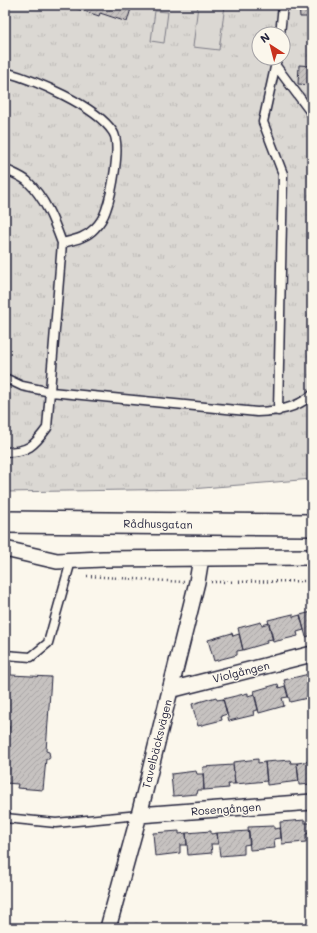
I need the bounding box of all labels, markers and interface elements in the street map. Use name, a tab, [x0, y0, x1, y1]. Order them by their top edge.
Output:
north arrow	[251, 26, 291, 66]
text: N	[257, 29, 273, 46]
street label: Rådhusgatan	[123, 515, 193, 532]
street label: Violgången	[211, 657, 271, 686]
street label: Tavelbäcksvägen	[138, 698, 175, 790]
street label: Rosengången	[190, 799, 262, 818]

